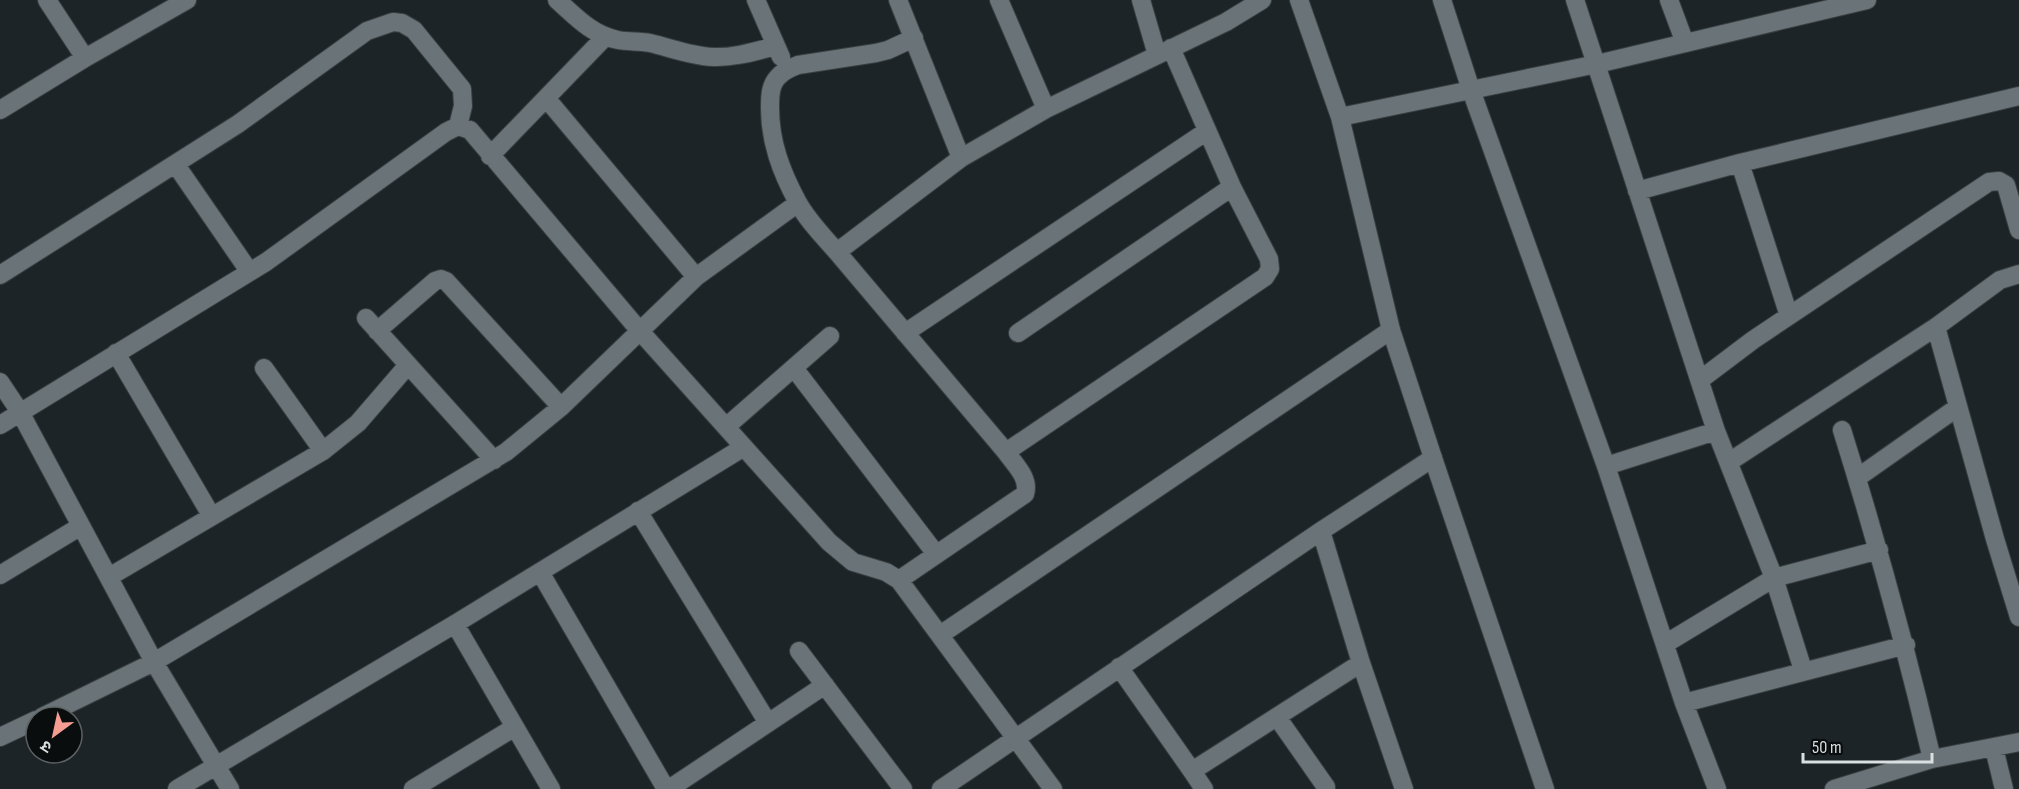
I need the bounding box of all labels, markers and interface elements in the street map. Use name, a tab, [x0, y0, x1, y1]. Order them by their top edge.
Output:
north arrow	[24, 705, 84, 765]
scale bar	[1803, 726, 1932, 764]
text: उ	[37, 735, 56, 757]
text: 50 m	[1812, 737, 1842, 758]

